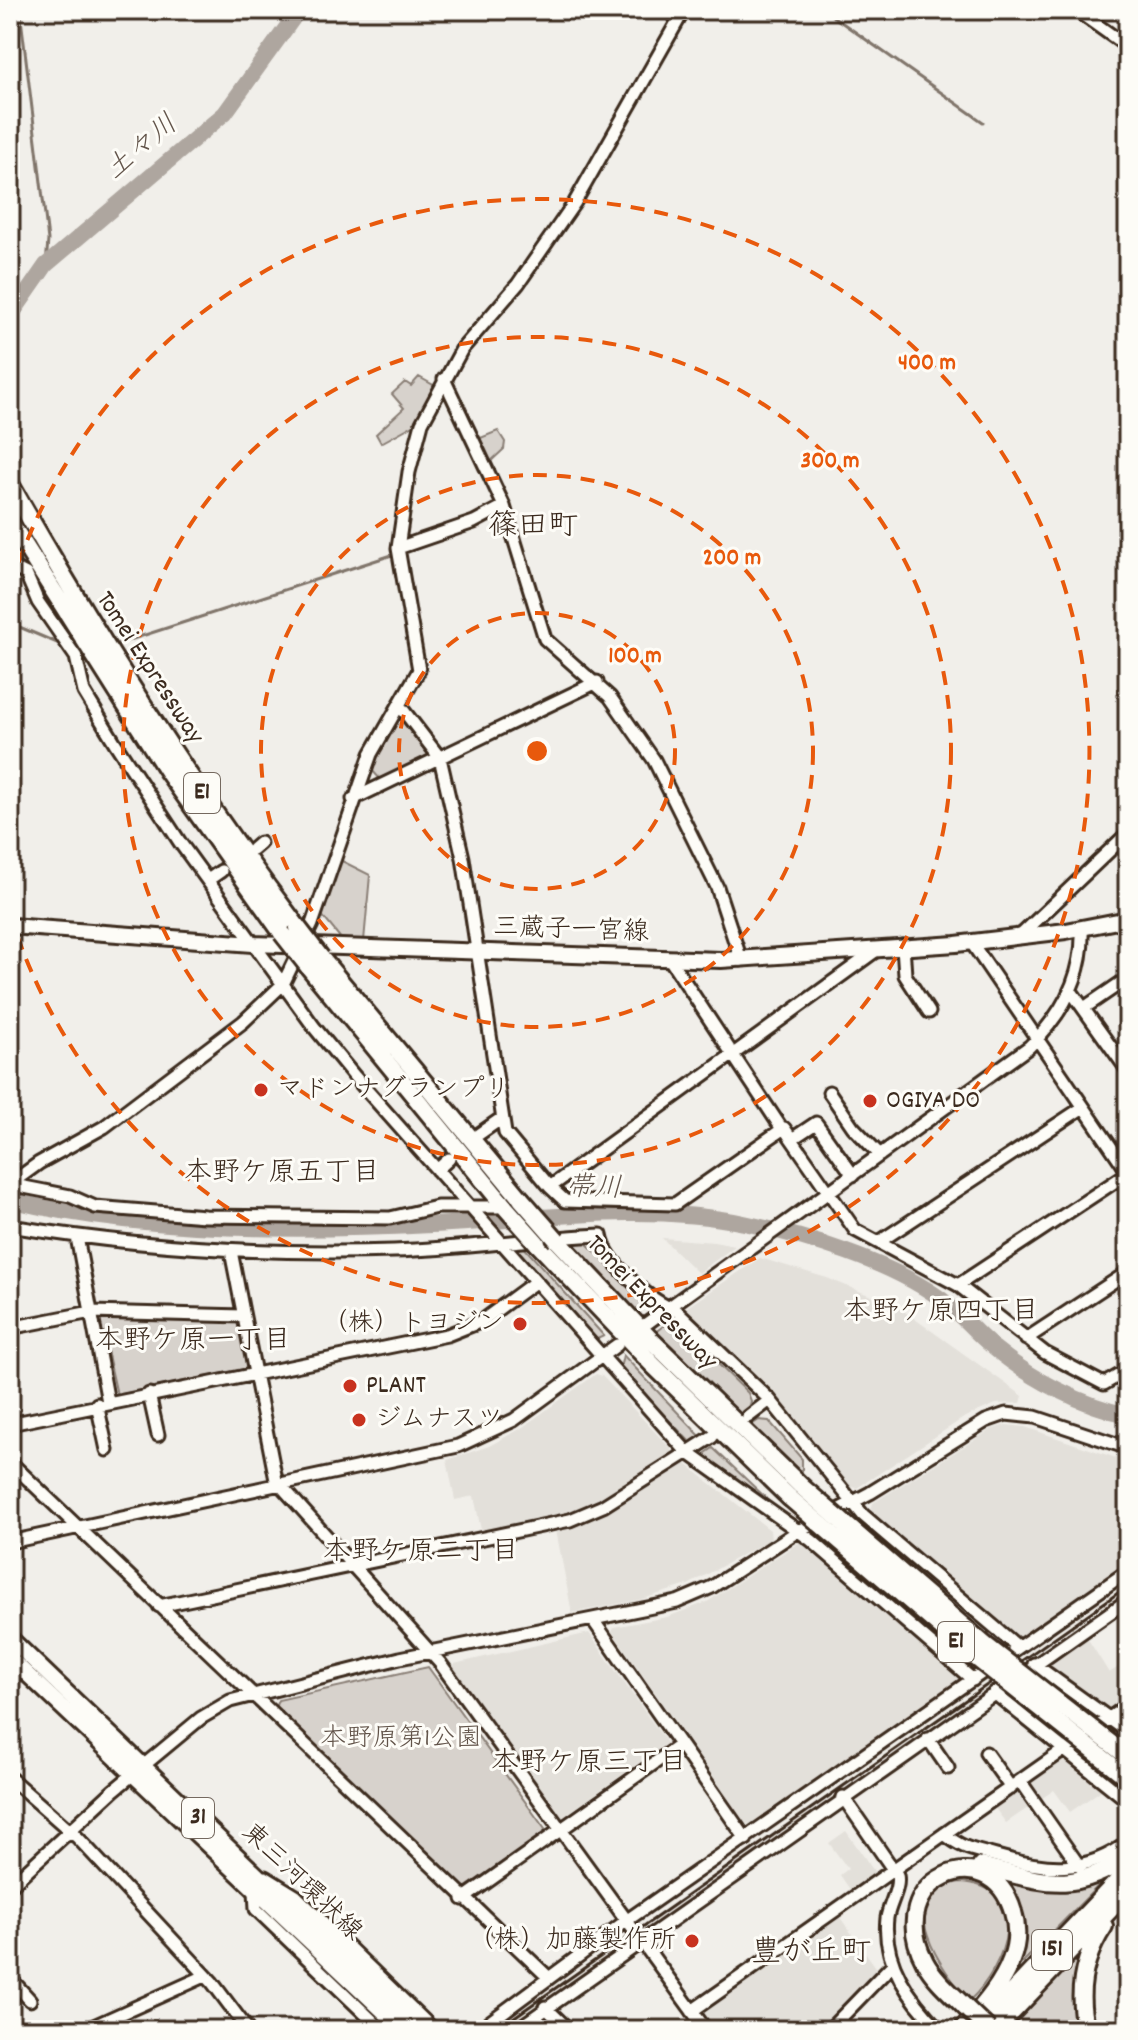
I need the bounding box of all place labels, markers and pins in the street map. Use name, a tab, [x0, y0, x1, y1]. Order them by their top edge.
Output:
centre of rings	[523, 737, 551, 765]
place label: マドンナグランプリ	[277, 1072, 510, 1109]
marker: マドンナグランプリ	[252, 1081, 270, 1099]
place label: OGIYA DO	[886, 1083, 980, 1120]
marker: OGIYA DO	[861, 1092, 879, 1110]
place label: （株）トヨジン	[322, 1306, 504, 1343]
marker: （株）トヨジン	[511, 1315, 529, 1333]
place label: PLANT	[366, 1368, 426, 1405]
marker: PLANT	[341, 1377, 359, 1395]
place label: ジムナスツ	[375, 1402, 503, 1439]
marker: ジムナスツ	[350, 1411, 368, 1429]
place label: （株）加藤製作所	[468, 1923, 676, 1960]
marker: （株）加藤製作所	[683, 1932, 701, 1950]

